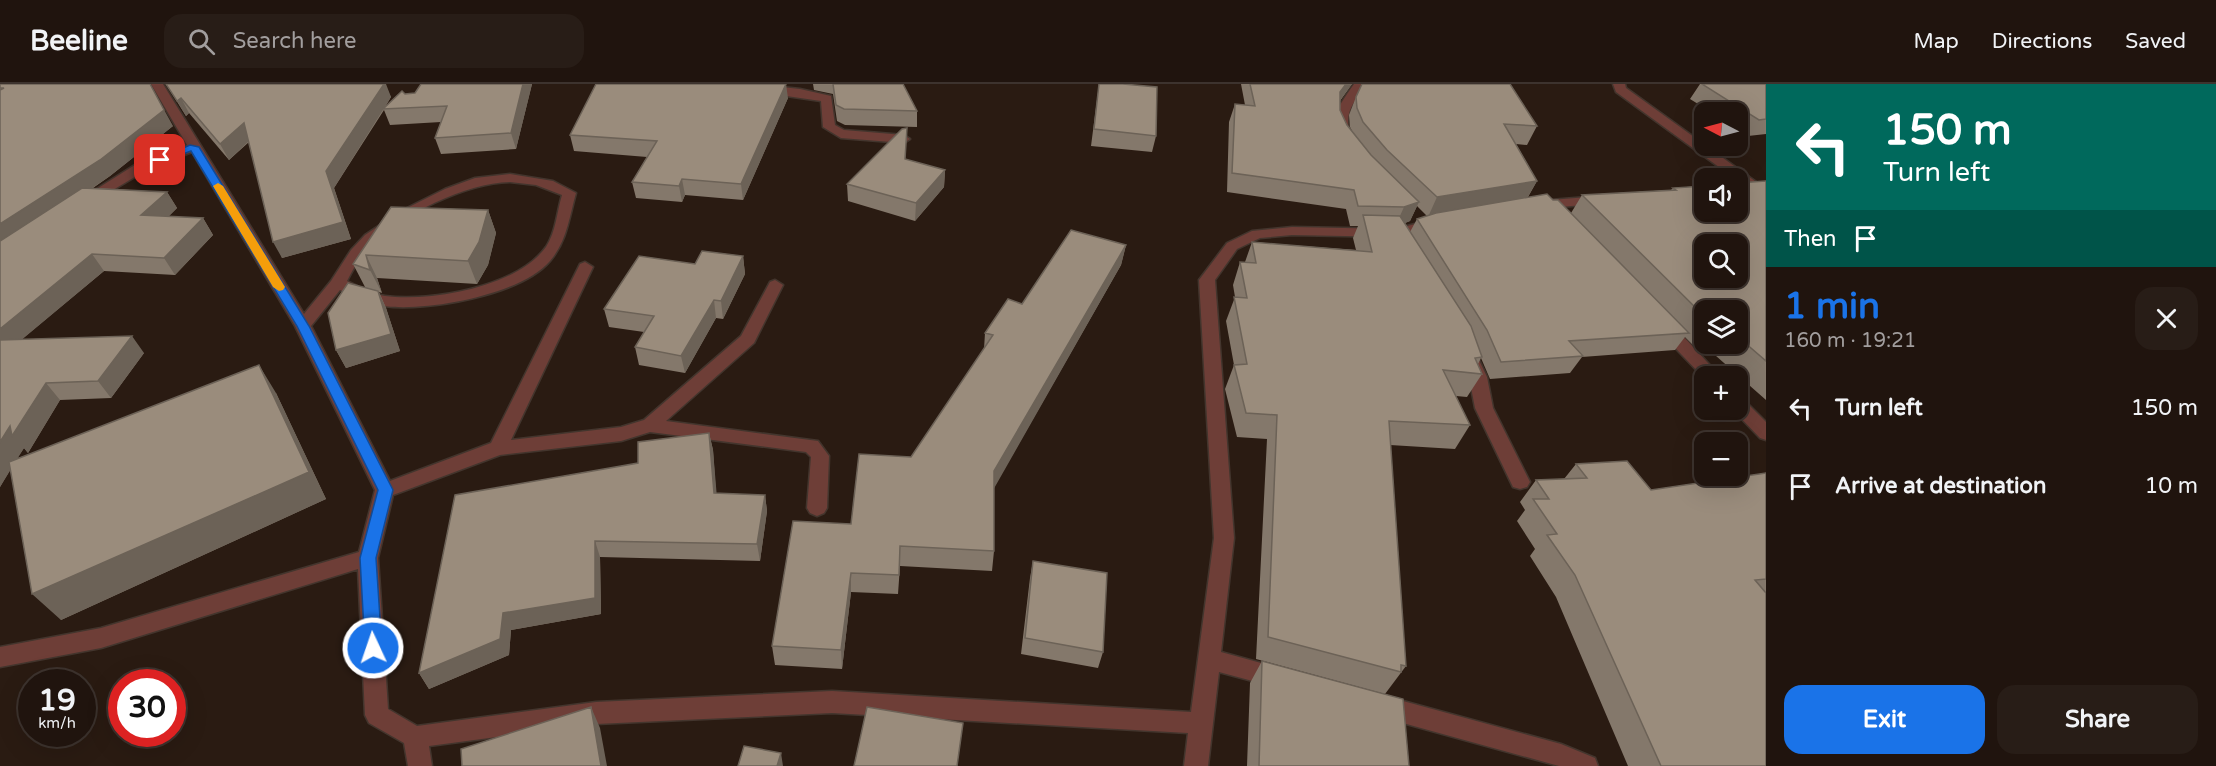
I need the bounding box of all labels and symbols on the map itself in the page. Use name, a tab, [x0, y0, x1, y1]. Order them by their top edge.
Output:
north arrow	[1694, 102, 1748, 156]
pin	[134, 134, 185, 185]
position arrow	[341, 616, 405, 680]
speed limit sign: 30	[108, 669, 186, 747]

